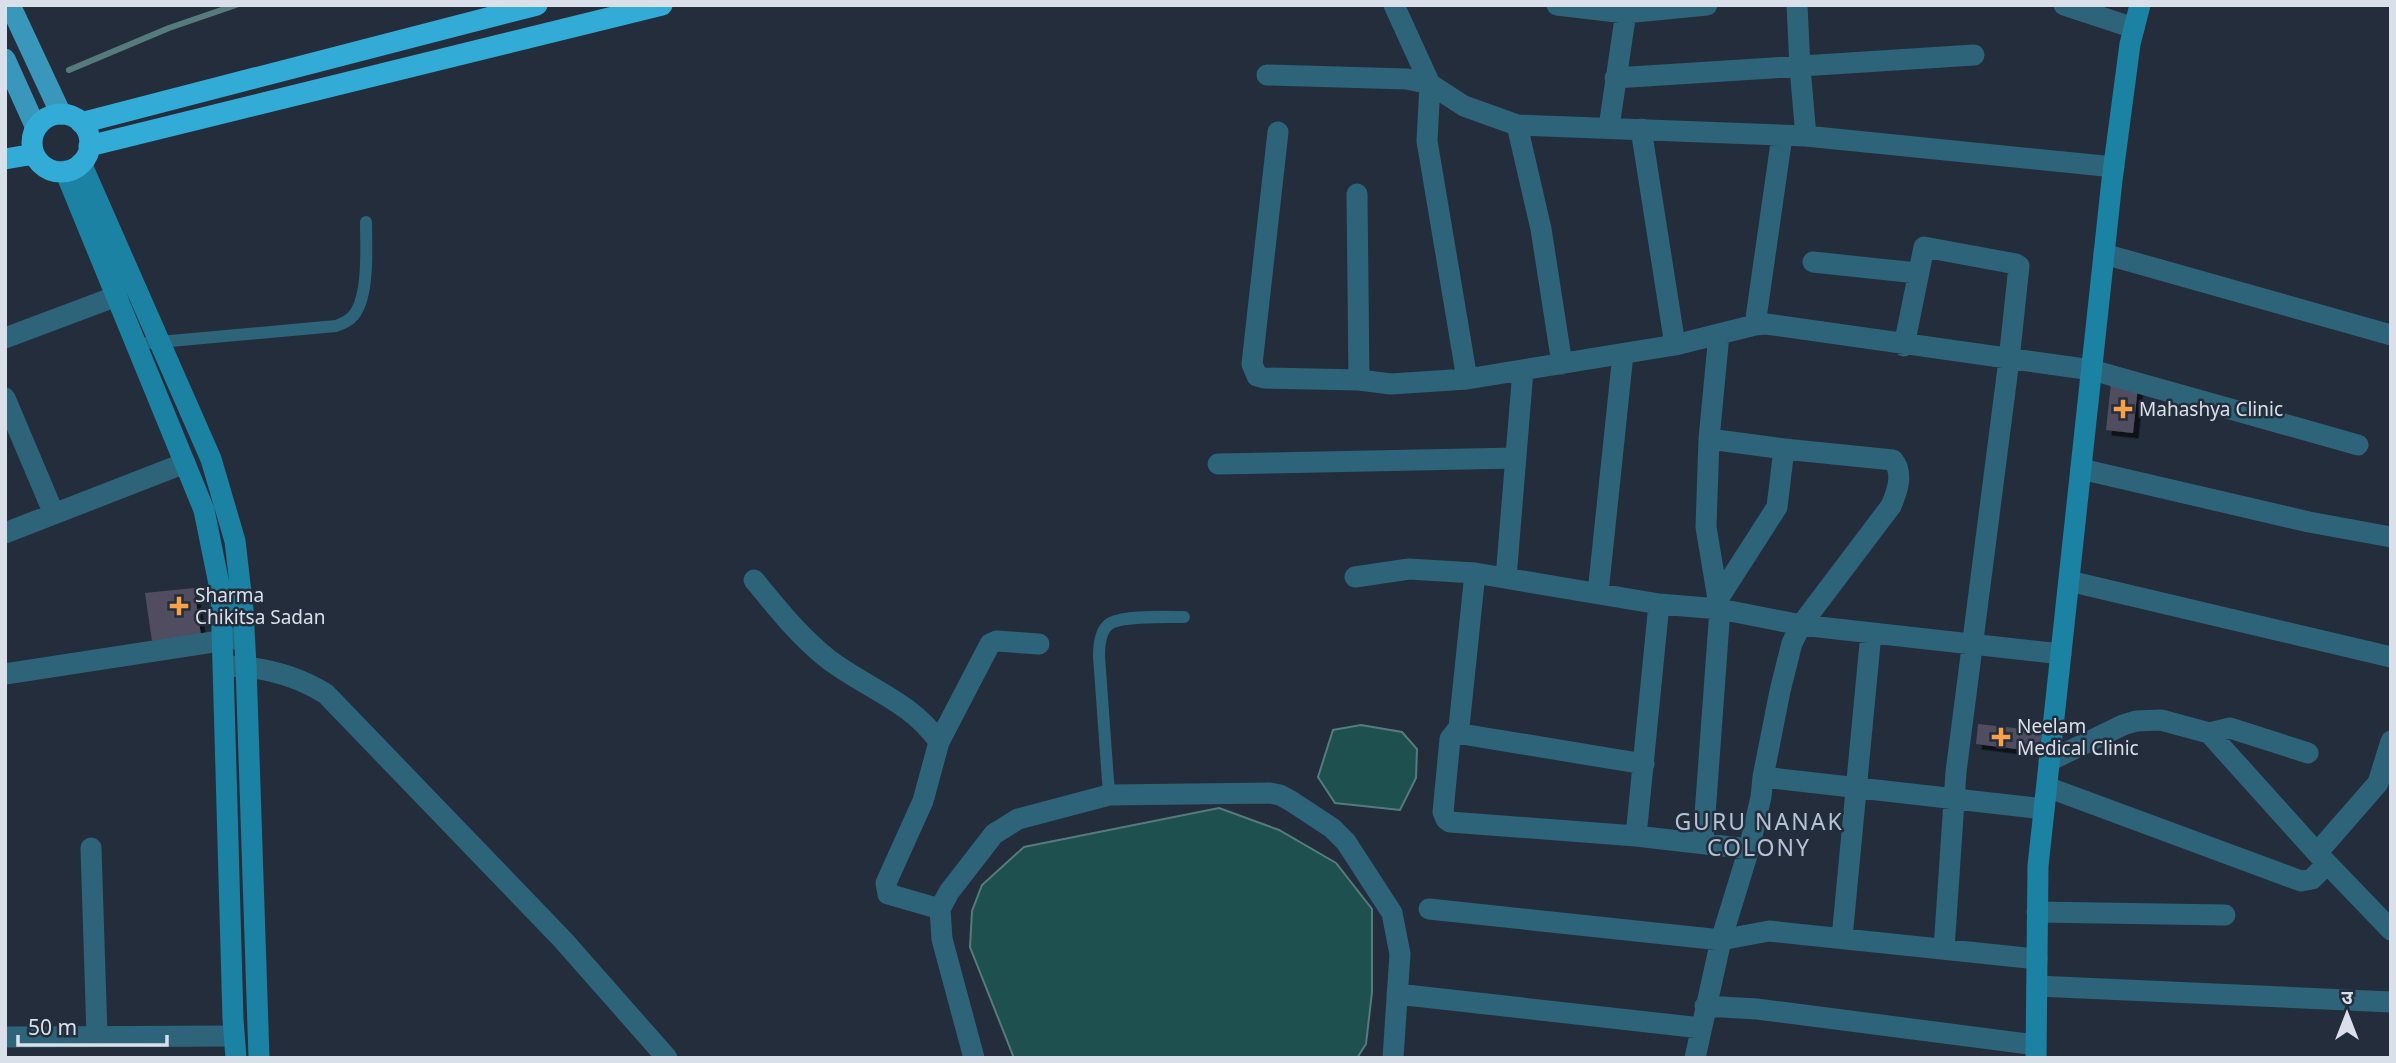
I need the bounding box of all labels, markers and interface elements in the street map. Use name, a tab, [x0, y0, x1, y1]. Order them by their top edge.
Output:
place label: Mahashya Clinic	[2139, 396, 2283, 422]
marker: Mahashya Clinic	[2113, 399, 2133, 419]
place label: Sharma Chikitsa Sadan	[195, 582, 325, 630]
marker: Sharma Chikitsa Sadan	[169, 596, 189, 616]
place label: Neelam Medical Clinic	[2017, 713, 2139, 761]
marker: Neelam Medical Clinic	[1991, 727, 2011, 747]
district label: GURU NANAK COLONY	[1674, 805, 1844, 863]
north arrow	[2312, 979, 2382, 1049]
text: उ	[2341, 984, 2353, 1010]
scale bar	[18, 1004, 166, 1048]
text: 50 m	[28, 1013, 77, 1041]

